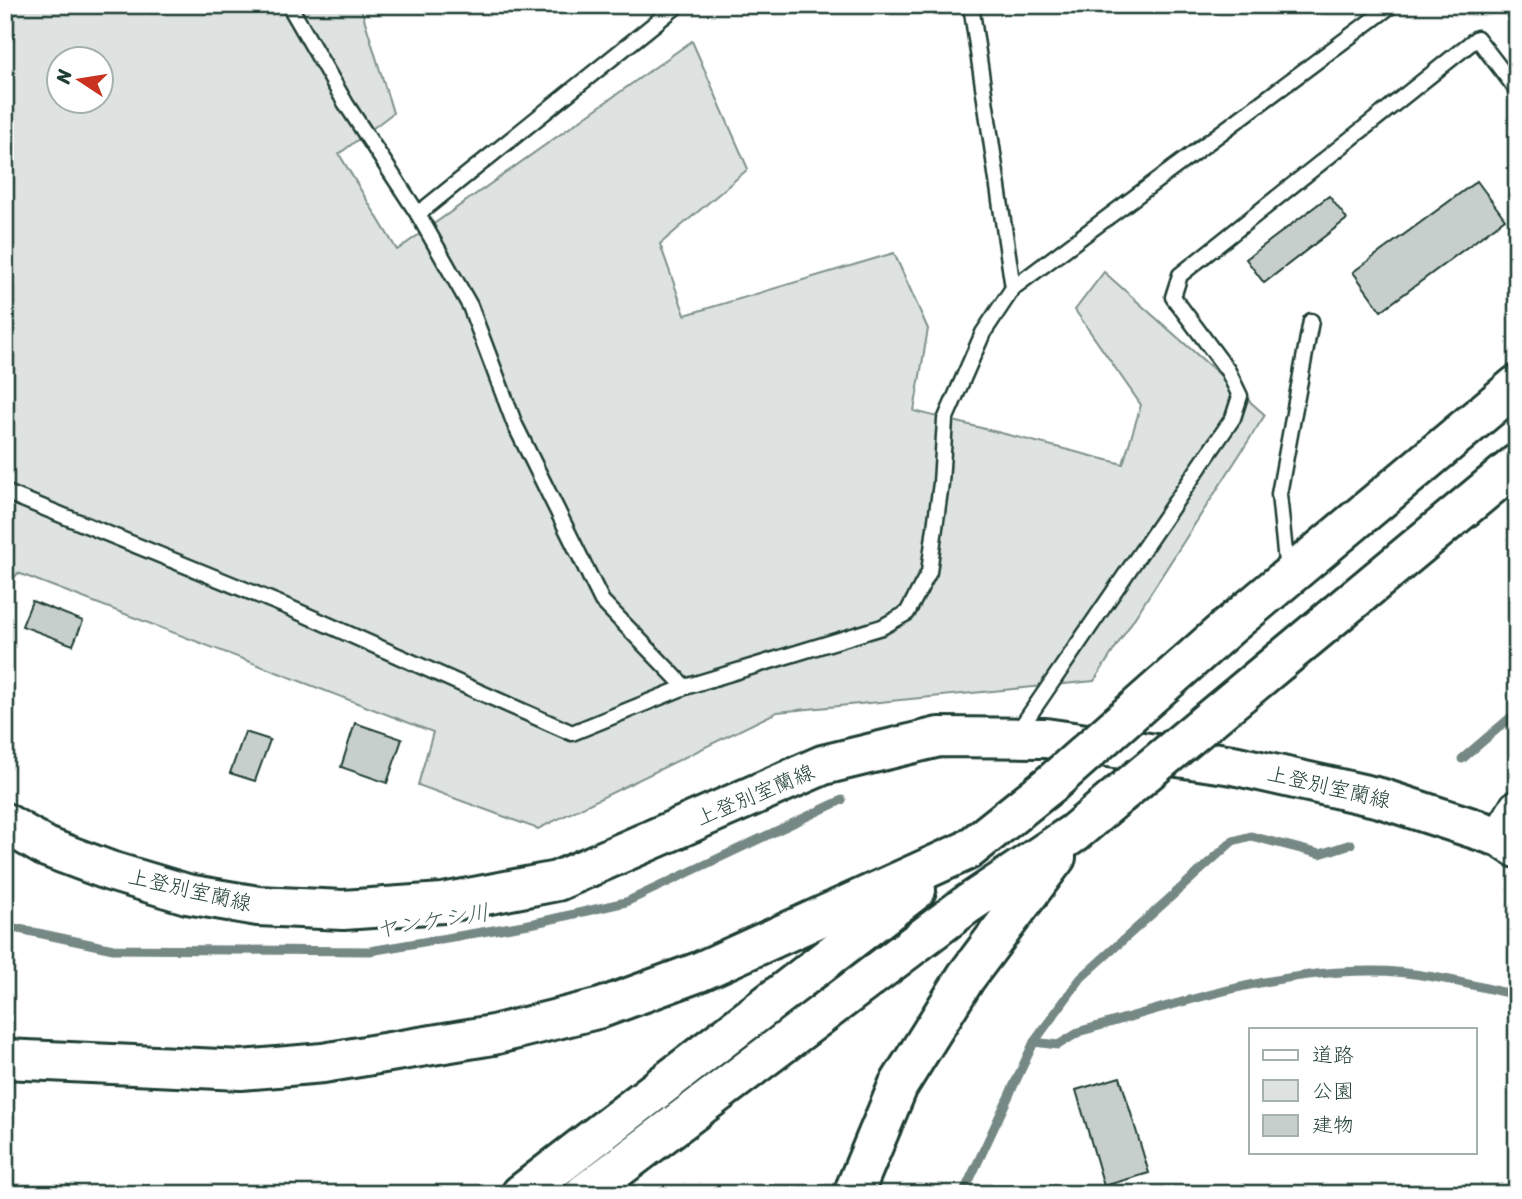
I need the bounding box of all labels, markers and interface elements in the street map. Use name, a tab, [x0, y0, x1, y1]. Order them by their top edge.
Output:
north arrow	[46, 46, 116, 116]
text: N	[46, 66, 82, 87]
street label: 上登別室蘭線	[690, 753, 820, 837]
street label: 上登別室蘭線	[1263, 754, 1395, 820]
street label: 上登別室蘭線	[124, 857, 256, 923]
water label: ヤンケシ川	[372, 892, 492, 950]
legend	[1249, 1028, 1476, 1154]
text: 道路	[1312, 1036, 1354, 1074]
text: 公園	[1312, 1072, 1354, 1110]
text: 建物	[1312, 1106, 1354, 1144]

